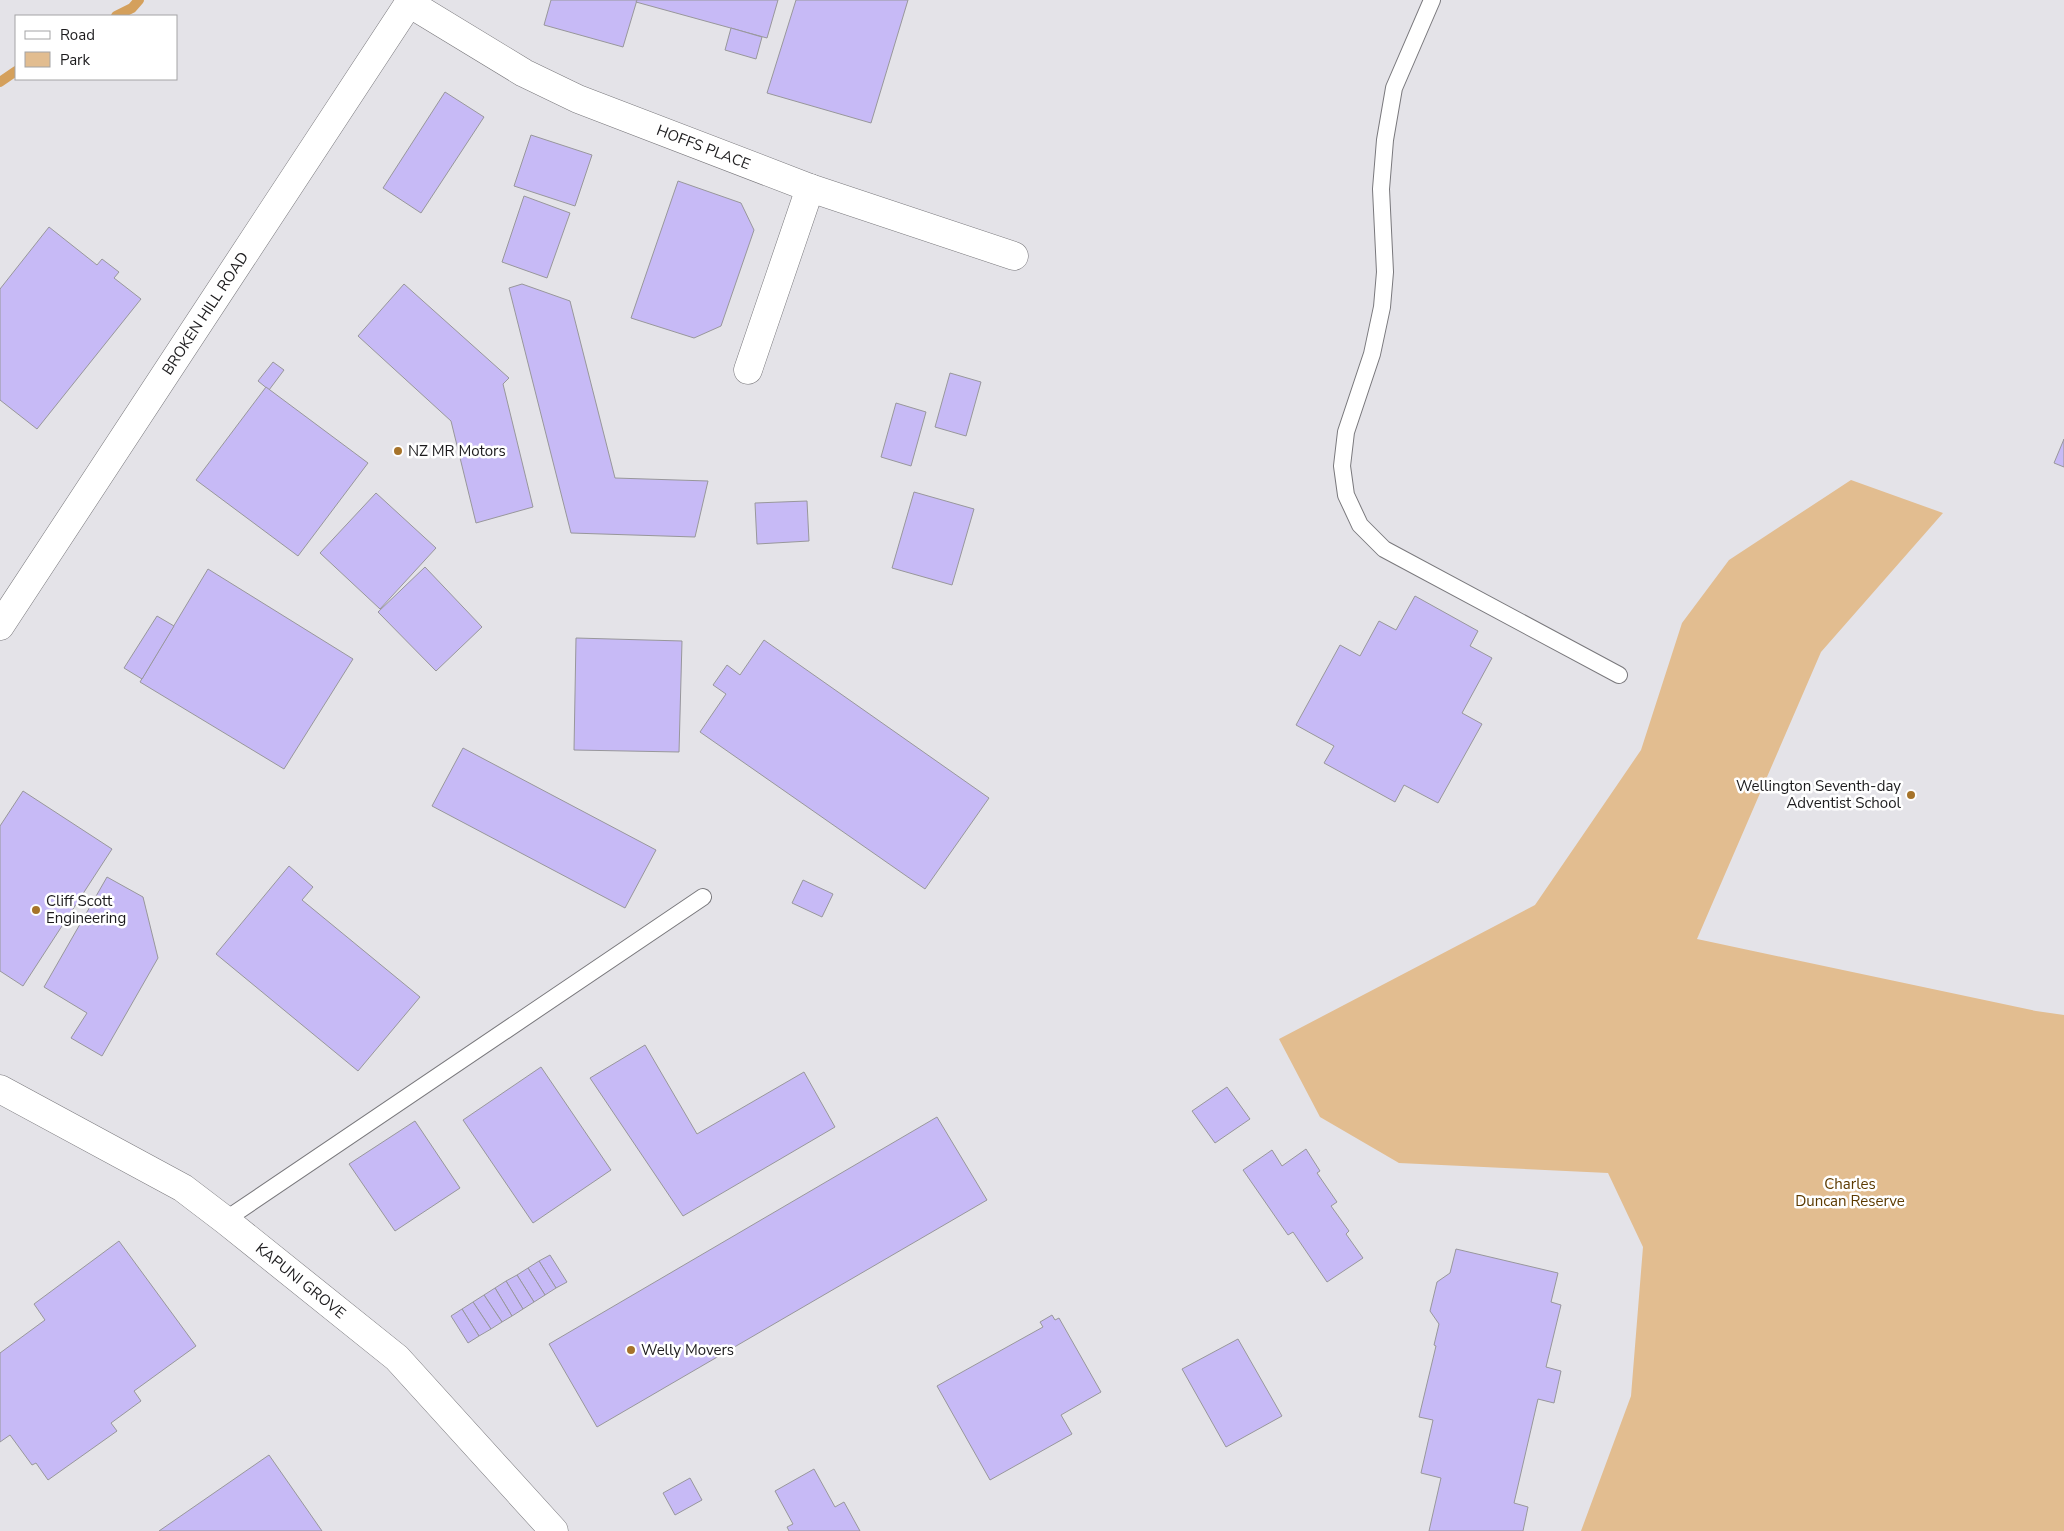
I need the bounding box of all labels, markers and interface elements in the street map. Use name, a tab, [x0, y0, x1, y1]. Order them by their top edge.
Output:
legend	[15, 15, 178, 80]
text: Road	[60, 25, 95, 45]
text: Park	[60, 50, 90, 70]
street label: HOFFS PLACE	[654, 120, 753, 174]
street label: BROKEN HILL ROAD	[158, 248, 253, 379]
place label: NZ MR Motors	[408, 441, 506, 461]
marker: NZ MR Motors	[392, 445, 404, 457]
place label: Wellington Seventh-day Adventist School	[1736, 776, 1902, 813]
marker: Wellington Seventh-day Adventist School	[1905, 789, 1917, 801]
place label: Cliff Scott Engineering	[46, 891, 126, 928]
marker: Cliff Scott Engineering	[30, 904, 42, 916]
park label: Charles Duncan Reserve	[1795, 1174, 1905, 1211]
street label: KAPUNI GROVE	[251, 1238, 350, 1323]
place label: Welly Movers	[641, 1340, 734, 1360]
marker: Welly Movers	[625, 1344, 637, 1356]

